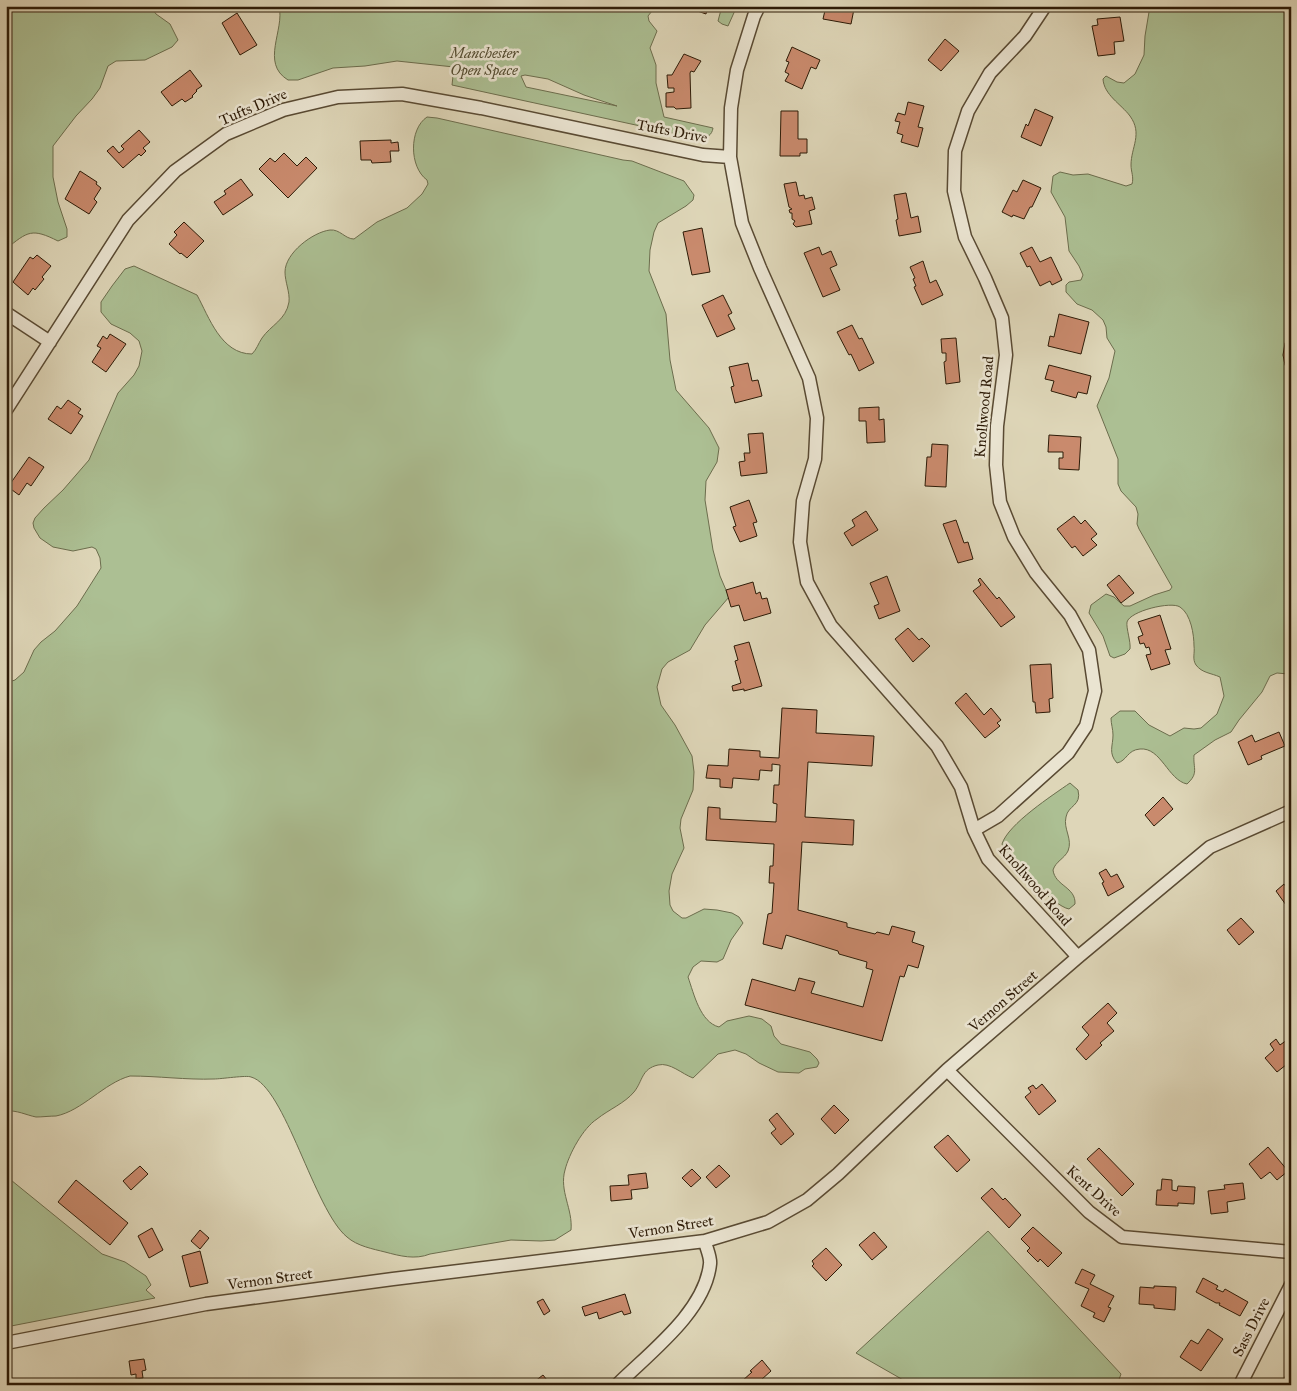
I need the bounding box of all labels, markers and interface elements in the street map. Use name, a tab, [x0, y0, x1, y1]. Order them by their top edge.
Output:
park label: Manchester Open Space	[448, 44, 519, 80]
street label: Tufts Drive	[216, 85, 290, 129]
street label: Tufts Drive	[635, 115, 709, 147]
street label: Knollwood Road	[971, 355, 997, 459]
street label: Knollwood Road	[995, 841, 1076, 930]
street label: Vernon Street	[964, 966, 1042, 1037]
street label: Kent Drive	[1063, 1162, 1125, 1220]
street label: Vernon Street	[626, 1211, 715, 1243]
street label: Vernon Street	[225, 1264, 314, 1294]
street label: Sass Drive	[1228, 1294, 1274, 1360]

